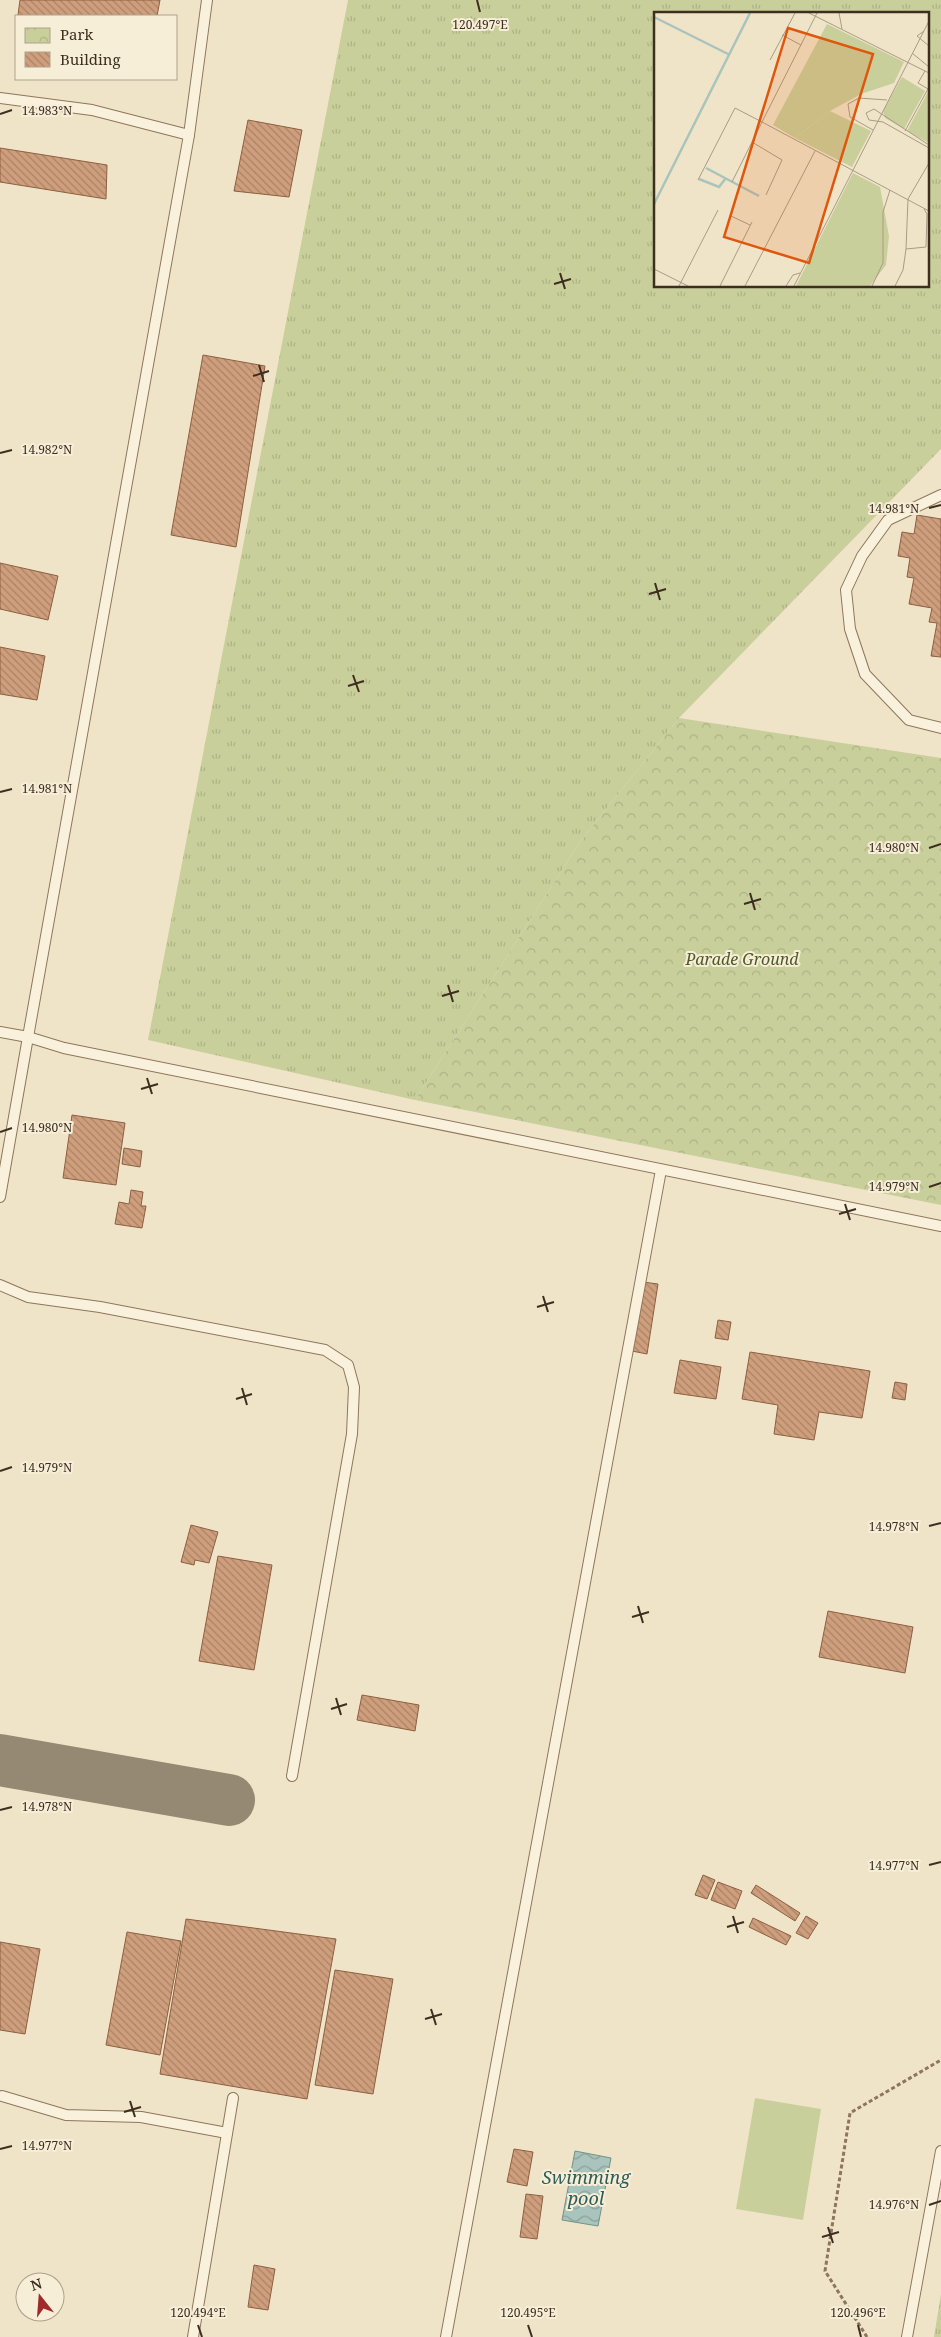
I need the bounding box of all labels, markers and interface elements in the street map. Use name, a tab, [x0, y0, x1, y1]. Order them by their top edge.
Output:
inset map	[654, 12, 928, 288]
legend	[15, 15, 178, 80]
text: 120.497°E	[452, 16, 508, 33]
text: Park	[60, 24, 94, 44]
text: Building	[60, 49, 121, 69]
text: 14.983°N	[22, 102, 72, 119]
text: 14.982°N	[22, 441, 72, 458]
text: 14.981°N	[869, 500, 919, 517]
text: 14.981°N	[22, 780, 72, 797]
text: 14.980°N	[869, 839, 919, 856]
park label: Parade Ground	[684, 948, 799, 970]
text: 14.980°N	[22, 1119, 72, 1136]
text: 14.979°N	[869, 1178, 919, 1195]
text: 14.979°N	[22, 1459, 72, 1476]
text: 14.978°N	[869, 1518, 919, 1535]
text: 14.978°N	[22, 1798, 72, 1815]
text: 14.977°N	[869, 1857, 919, 1874]
text: 14.977°N	[22, 2137, 72, 2154]
water label: Swimming pool	[542, 2165, 631, 2210]
text: 14.976°N	[869, 2196, 919, 2213]
north arrow	[15, 2272, 65, 2322]
text: N	[28, 2273, 44, 2295]
text: 120.494°E	[170, 2304, 226, 2321]
text: 120.495°E	[500, 2304, 556, 2321]
text: 120.496°E	[830, 2304, 886, 2321]

